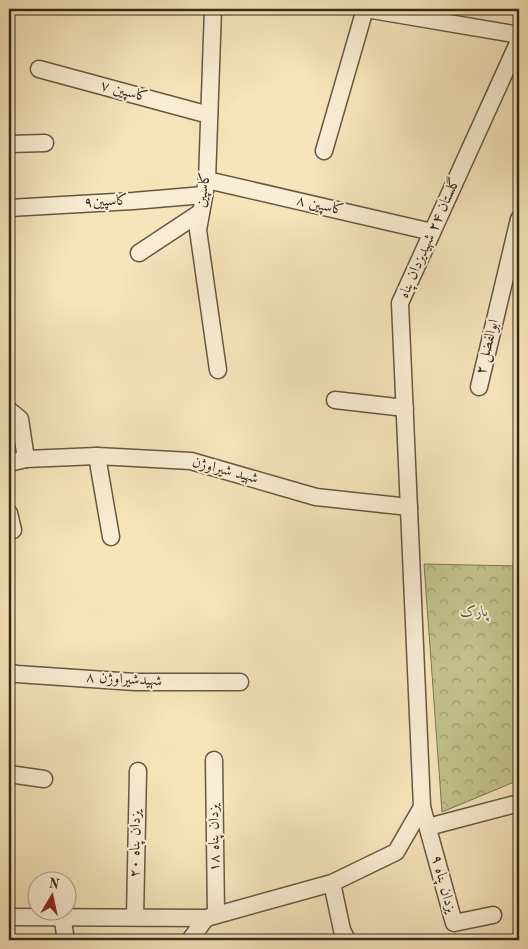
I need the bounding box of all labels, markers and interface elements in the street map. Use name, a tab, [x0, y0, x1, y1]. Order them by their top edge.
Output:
street label: کاسپین ۷	[99, 78, 149, 106]
street label: کاسپین	[193, 171, 215, 209]
street label: گلستان ۲۴ شهیدیزدان پناه	[394, 174, 465, 301]
street label: کاسپین۹	[84, 192, 128, 212]
street label: کاسپین ۸	[295, 192, 345, 220]
street label: ابوالفضل ۲	[474, 318, 504, 377]
street label: شهید شیراوژن	[190, 455, 260, 488]
park label: پارک	[460, 604, 489, 622]
street label: شهیدشیراوژن ۸	[85, 671, 163, 690]
street label: یزدان پناه ۱۸	[207, 803, 225, 872]
street label: یزدان پناه ۲۰	[128, 809, 146, 878]
street label: یزدان پناه ۹	[426, 854, 458, 916]
north arrow	[28, 872, 78, 922]
text: N	[47, 876, 61, 892]

